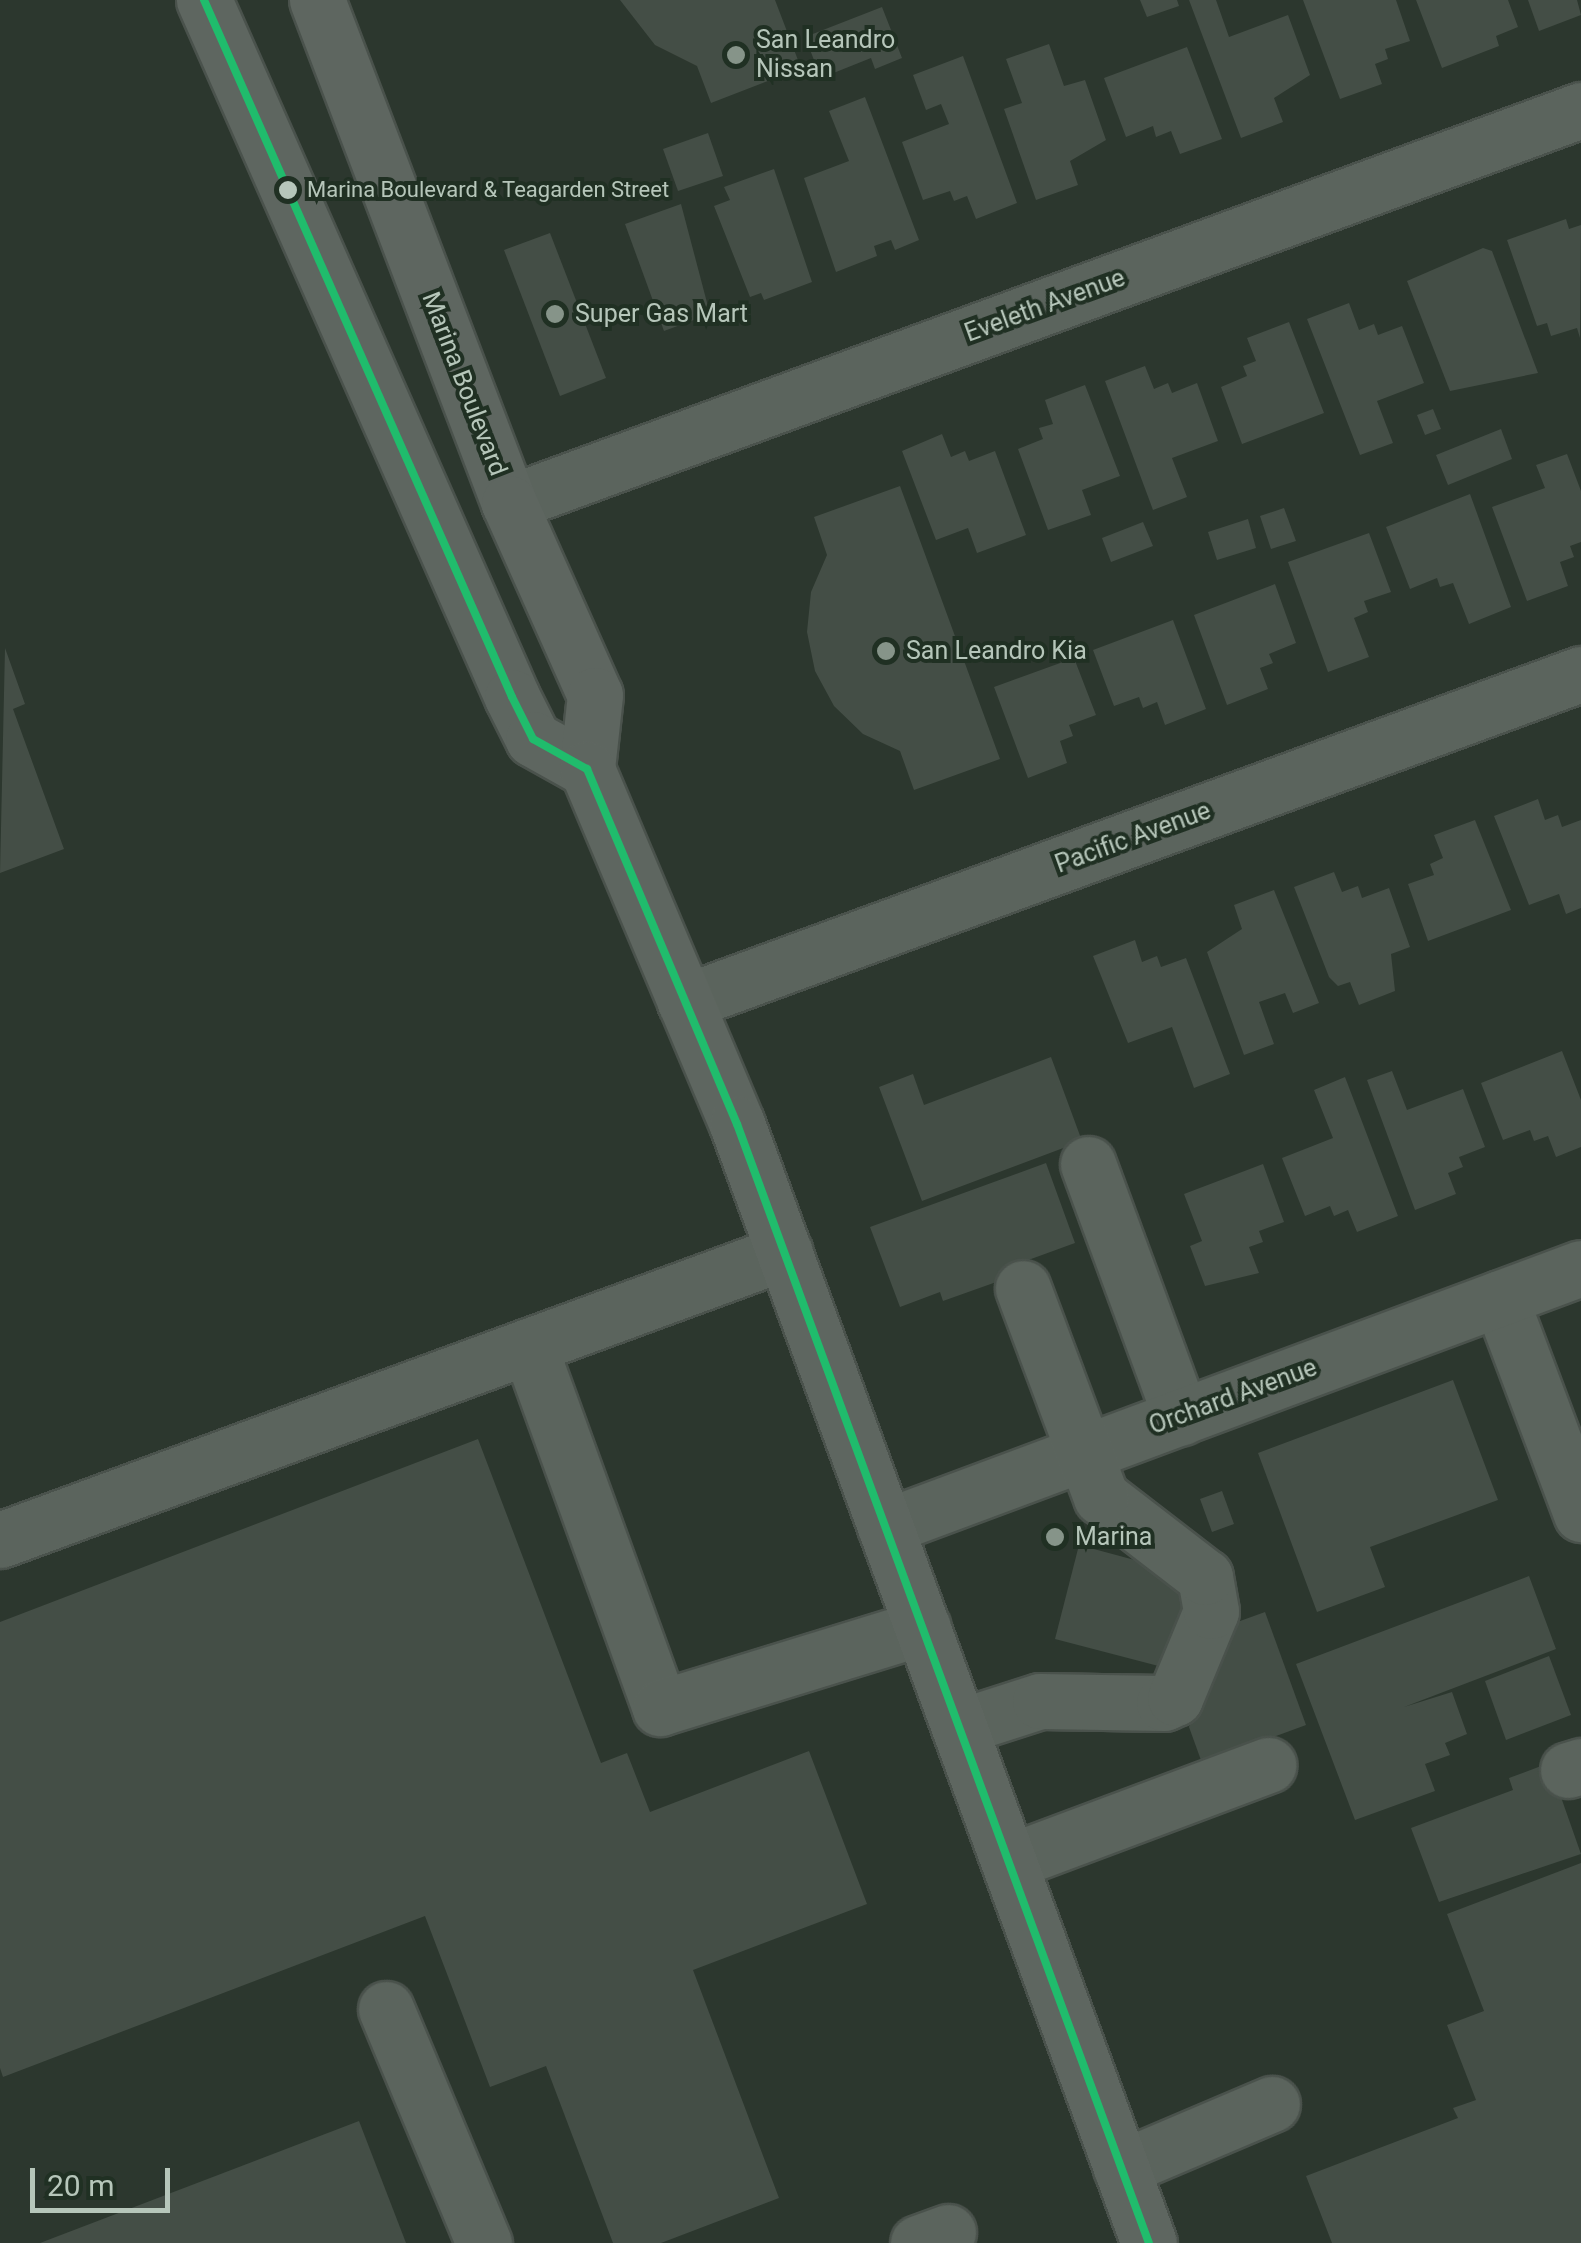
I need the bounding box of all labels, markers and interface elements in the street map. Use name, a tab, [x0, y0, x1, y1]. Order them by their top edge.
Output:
place label: San Leandro Nissan	[756, 26, 895, 85]
marker: San Leandro Nissan	[725, 44, 747, 66]
place label: Marina Boulevard & Teagarden Street	[307, 177, 670, 203]
marker: Marina Boulevard & Teagarden Street	[278, 180, 298, 200]
street label: Eveleth Avenue	[961, 263, 1129, 349]
street label: Marina Boulevard	[415, 288, 513, 480]
place label: Super Gas Mart	[575, 299, 748, 329]
marker: Super Gas Mart	[544, 303, 566, 325]
place label: San Leandro Kia	[906, 636, 1087, 666]
marker: San Leandro Kia	[875, 640, 897, 662]
street label: Pacific Avenue	[1051, 796, 1215, 880]
street label: Orchard Avenue	[1145, 1353, 1321, 1441]
place label: Marina	[1075, 1522, 1152, 1552]
marker: Marina	[1044, 1526, 1066, 1548]
scale bar	[35, 2148, 175, 2210]
text: 20 m	[47, 2168, 114, 2203]

